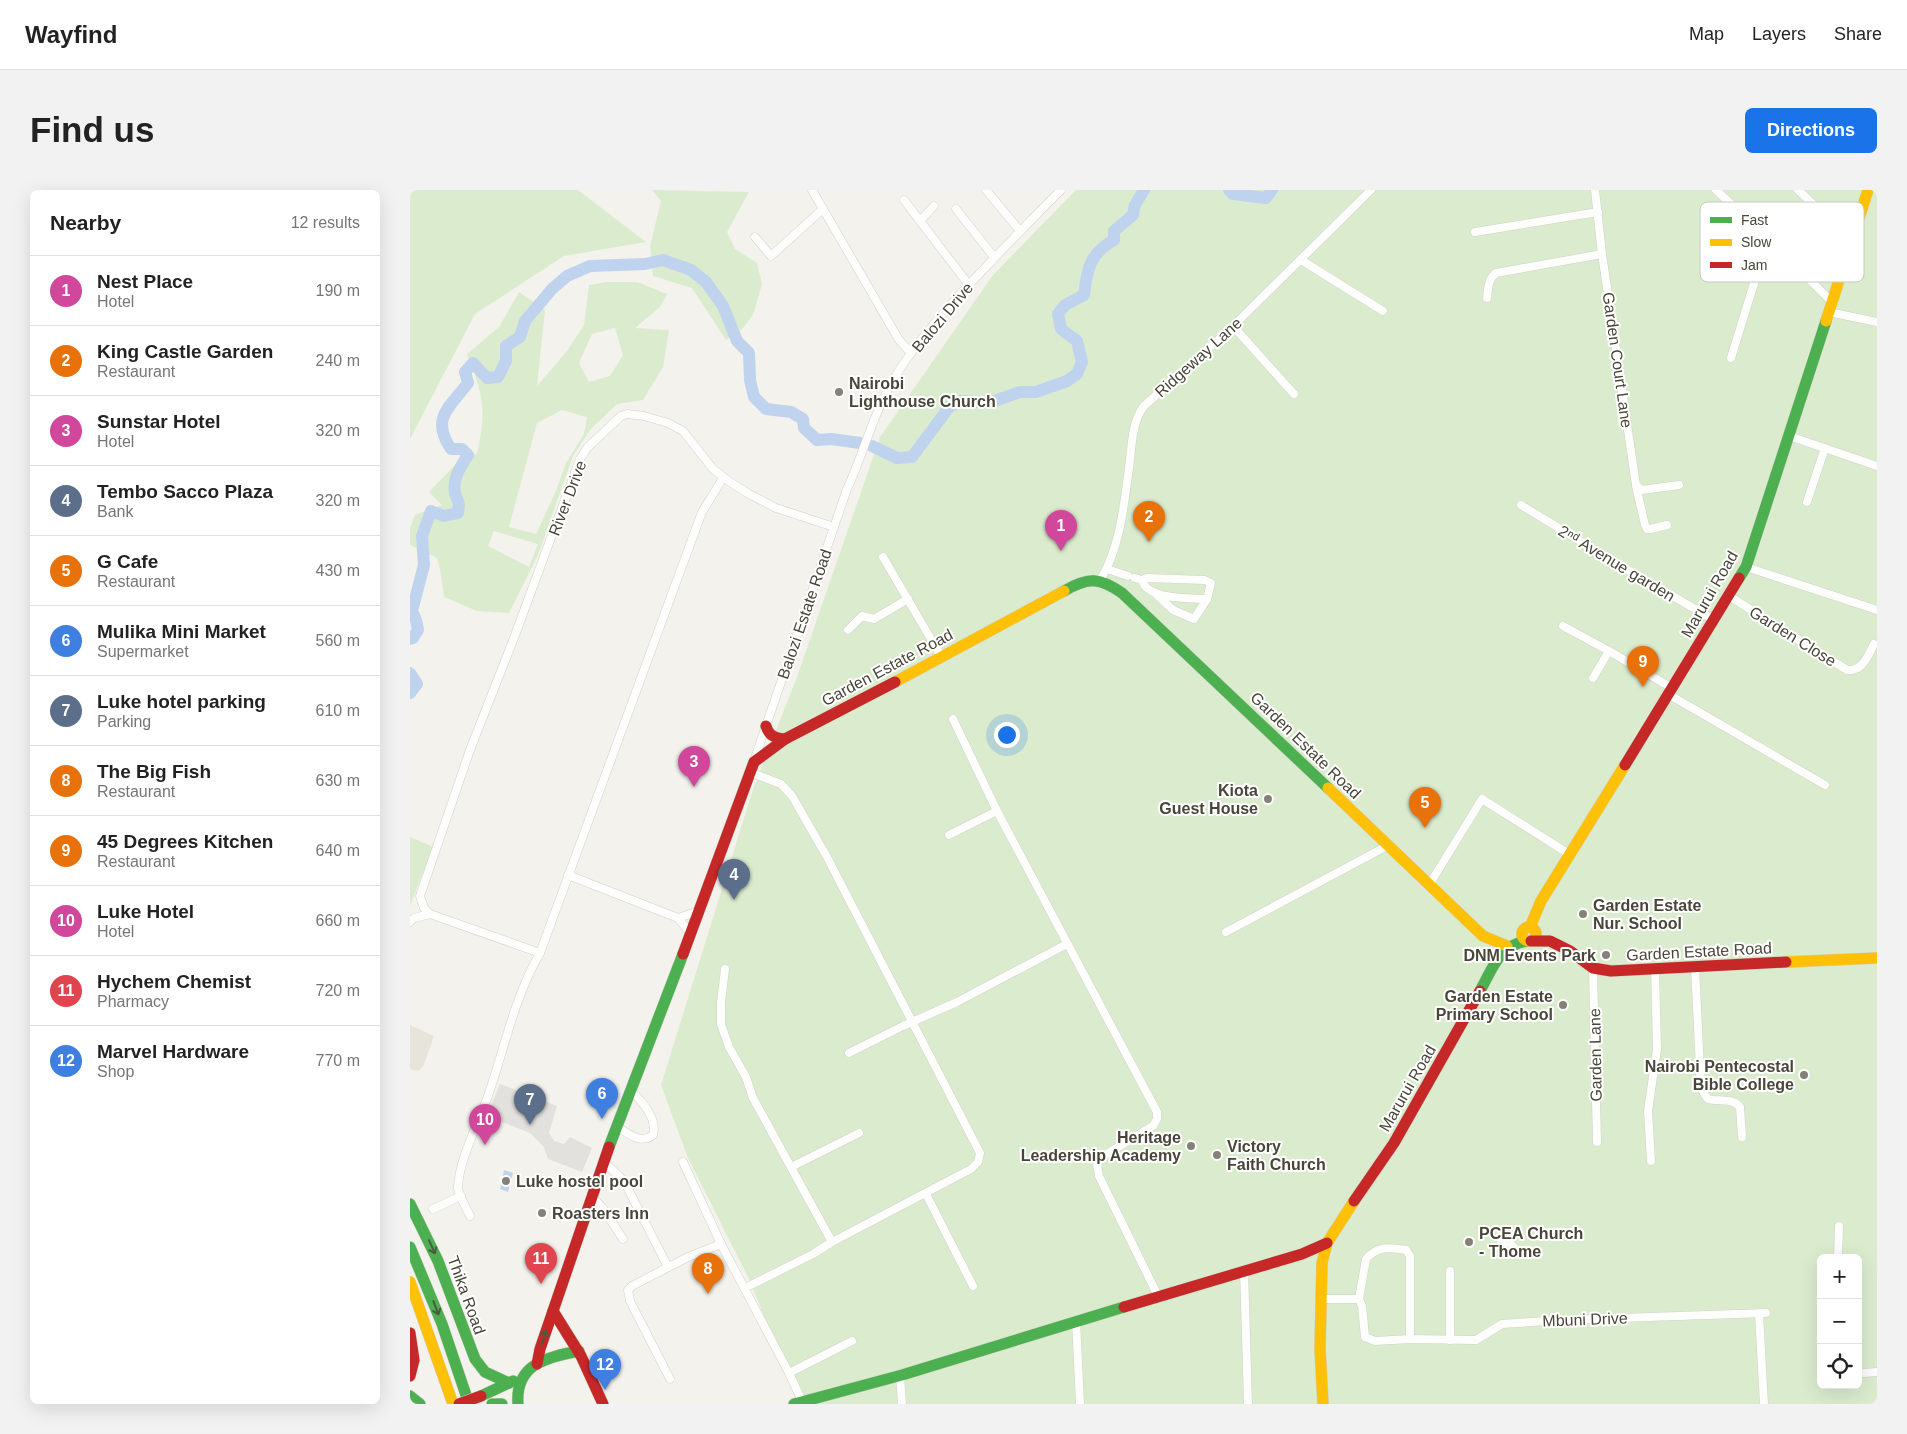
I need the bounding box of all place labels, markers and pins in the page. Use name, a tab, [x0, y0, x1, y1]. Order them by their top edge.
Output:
place label: Nairobi Lighthouse Church	[849, 375, 996, 410]
marker: Nairobi Lighthouse Church	[833, 386, 845, 398]
pin: 2	[1133, 501, 1165, 542]
pin: 1	[1045, 510, 1077, 551]
pin: 9	[1627, 646, 1659, 687]
pin: 3	[678, 746, 710, 787]
place label: Kiota Guest House	[1159, 782, 1258, 817]
pin: 5	[1409, 787, 1441, 828]
marker: Kiota Guest House	[1262, 793, 1274, 805]
pin: 4	[718, 859, 750, 900]
place label: Garden Estate Nur. School	[1593, 897, 1702, 932]
marker: Garden Estate Nur. School	[1577, 908, 1589, 920]
place label: DNM Events Park	[1464, 947, 1596, 964]
marker: DNM Events Park	[1600, 949, 1612, 961]
place label: Garden Estate Primary School	[1436, 988, 1553, 1023]
marker: Garden Estate Primary School	[1557, 999, 1569, 1011]
place label: Nairobi Pentecostal Bible College	[1645, 1058, 1794, 1093]
marker: Nairobi Pentecostal Bible College	[1798, 1069, 1810, 1081]
pin: 6	[586, 1078, 618, 1119]
pin: 7	[514, 1084, 546, 1125]
pin: 10	[469, 1104, 501, 1145]
place label: Heritage Leadership Academy	[1021, 1129, 1181, 1164]
place label: Victory Faith Church	[1227, 1138, 1326, 1173]
marker: Heritage Leadership Academy	[1185, 1140, 1197, 1152]
marker: Victory Faith Church	[1211, 1149, 1223, 1161]
place label: Luke hostel pool	[516, 1173, 643, 1190]
marker: Luke hostel pool	[500, 1175, 512, 1187]
place label: Roasters Inn	[552, 1205, 649, 1222]
marker: Roasters Inn	[536, 1207, 548, 1219]
place label: PCEA Church - Thome	[1479, 1225, 1583, 1260]
marker: PCEA Church - Thome	[1463, 1236, 1475, 1248]
pin: 11	[525, 1243, 557, 1284]
pin: 8	[692, 1253, 724, 1294]
pin: 12	[589, 1349, 621, 1390]

